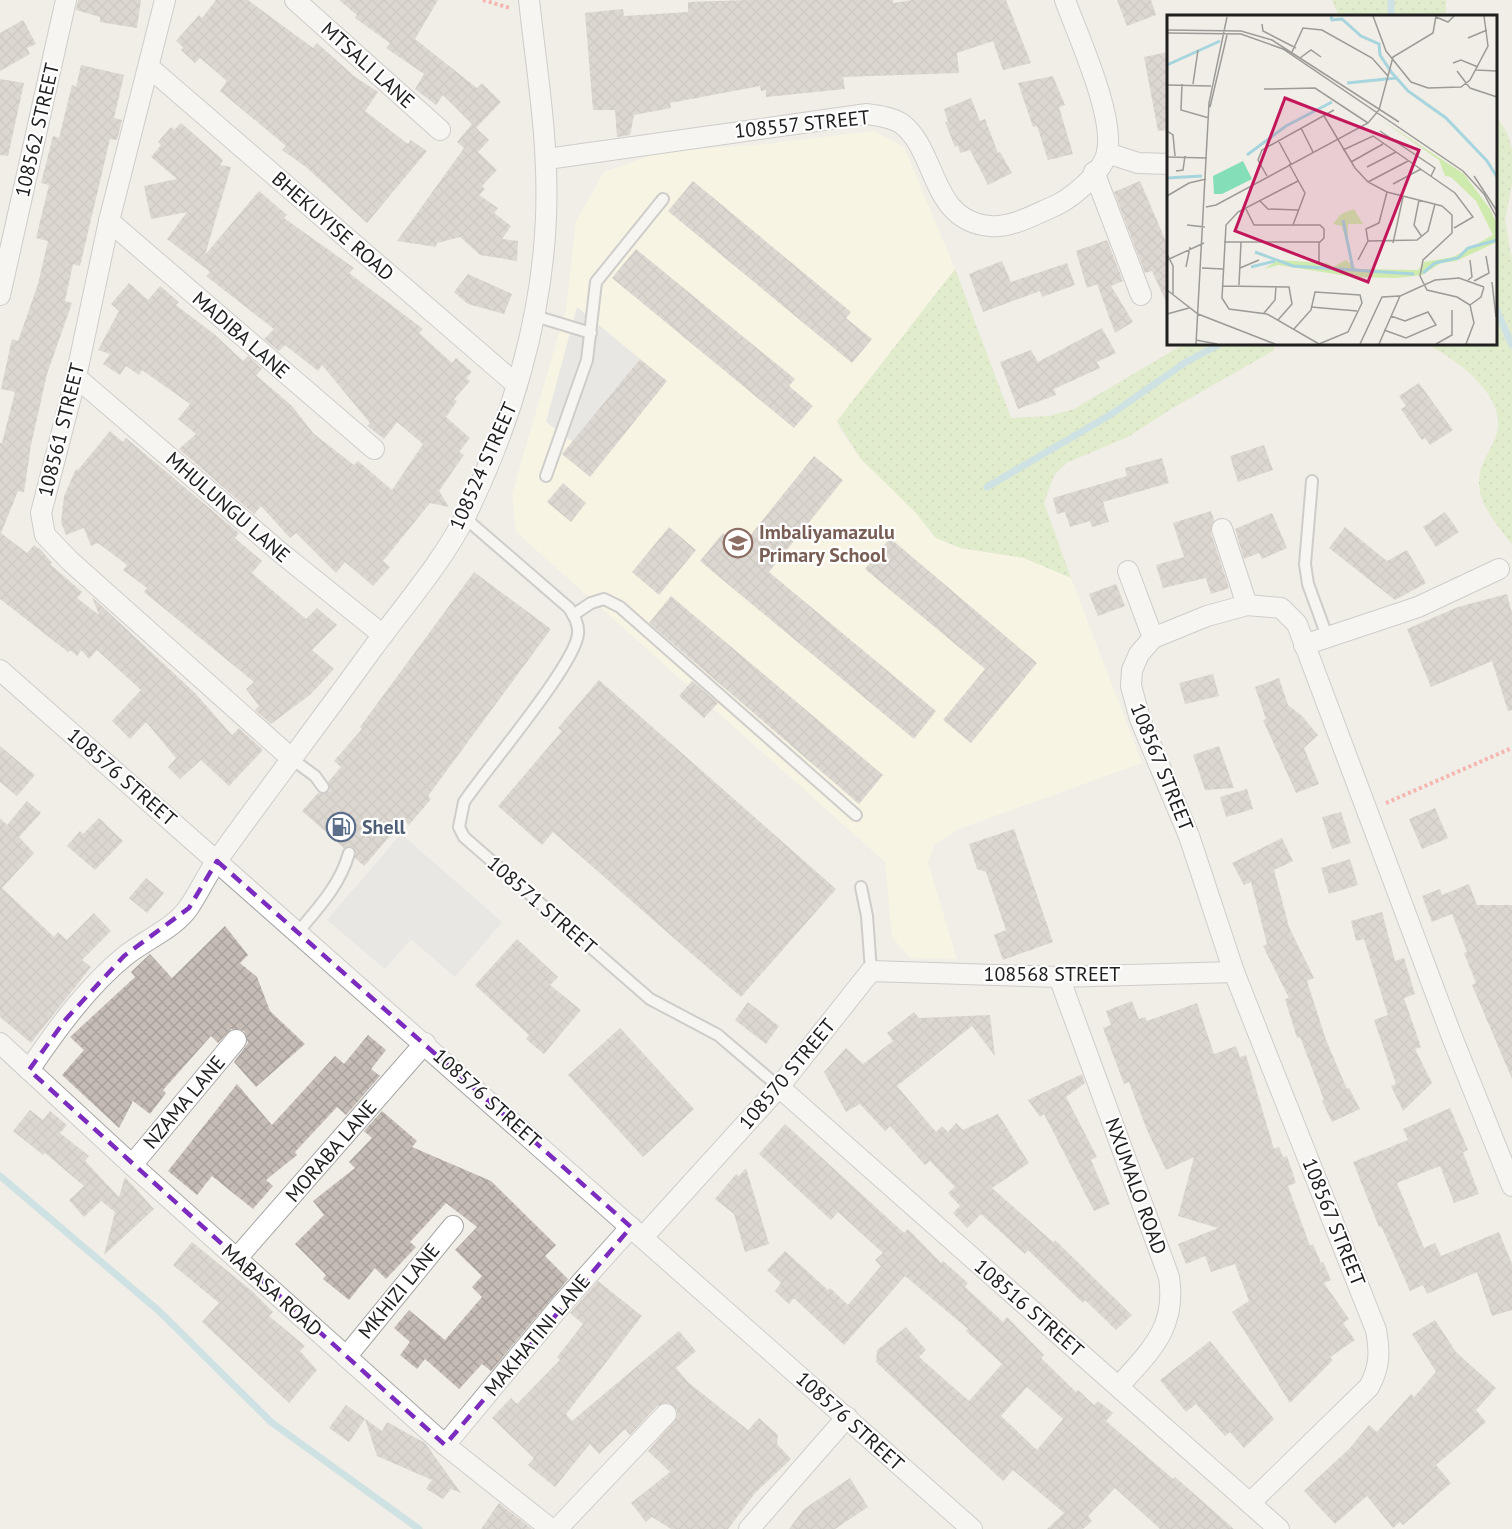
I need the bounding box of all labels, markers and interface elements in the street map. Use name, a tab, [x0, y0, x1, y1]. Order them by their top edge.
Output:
inset map	[1167, 15, 1497, 345]
street label: MTSALI LANE	[316, 16, 420, 114]
street label: 108562 STREET	[9, 60, 65, 200]
street label: 108557 STREET	[733, 104, 871, 144]
street label: BHEKUYISE ROAD	[266, 166, 400, 286]
street label: MADIBA LANE	[187, 286, 295, 384]
street label: 108561 STREET	[32, 360, 90, 500]
street label: 108524 STREET	[443, 398, 523, 534]
street label: MHULUNGU LANE	[161, 446, 295, 568]
place label: Imbaliyamazulu Primary School	[759, 519, 895, 568]
school or university icon: Imbaliyamazulu Primary School	[722, 527, 754, 559]
street label: 108567 STREET	[1125, 699, 1199, 835]
street label: 108576 STREET	[62, 722, 182, 832]
fuel station icon: Shell	[325, 811, 357, 843]
place label: Shell	[362, 814, 406, 840]
street label: 108571 STREET	[482, 850, 602, 960]
street label: 108568 STREET	[984, 961, 1120, 987]
street label: 108570 STREET	[733, 1013, 841, 1135]
street label: 108576 STREET	[427, 1043, 547, 1153]
street label: NZAMA LANE	[137, 1050, 231, 1154]
street label: MORABA LANE	[280, 1095, 382, 1207]
street label: NXUMALO ROAD	[1099, 1114, 1173, 1258]
street label: 108567 STREET	[1297, 1154, 1371, 1290]
street label: MABASA ROAD	[216, 1238, 328, 1342]
street label: MKHIZI LANE	[352, 1238, 446, 1344]
street label: 108516 STREET	[969, 1253, 1089, 1363]
street label: MAKHATINI LANE	[478, 1269, 596, 1401]
street label: 108576 STREET	[790, 1366, 910, 1476]

